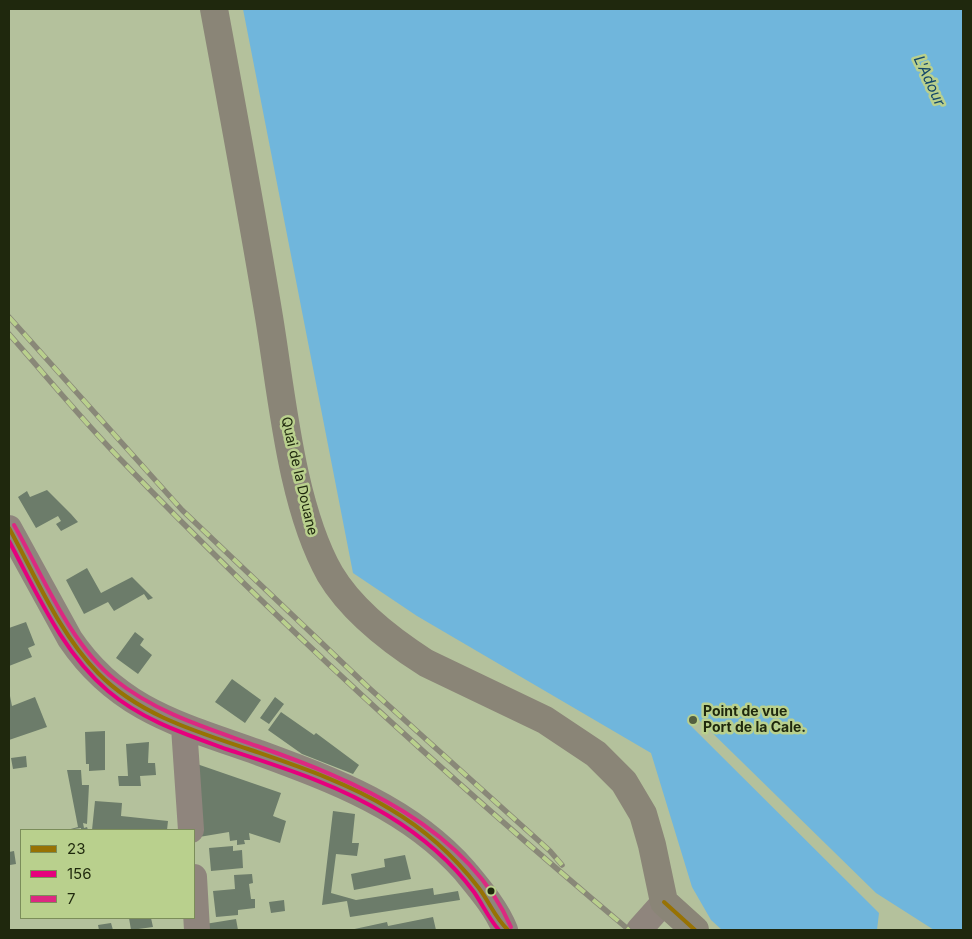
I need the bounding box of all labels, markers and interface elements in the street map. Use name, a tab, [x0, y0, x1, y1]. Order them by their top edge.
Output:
water label: L'Adour	[910, 53, 948, 109]
street label: Quai de la Douane	[277, 415, 321, 537]
place label: Point de vue Port de la Cale.	[703, 704, 806, 736]
marker: Point de vue Port de la Cale.	[687, 714, 699, 726]
legend	[20, 829, 195, 919]
text: 23	[67, 839, 85, 858]
text: 156	[67, 864, 92, 883]
unlabelled marker	[486, 886, 496, 896]
text: 7	[67, 889, 76, 908]

